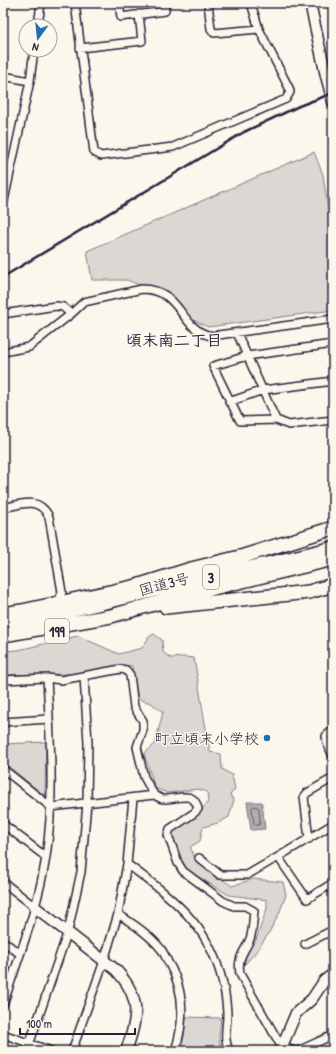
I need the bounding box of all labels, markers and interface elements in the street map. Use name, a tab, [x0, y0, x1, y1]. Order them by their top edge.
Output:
north arrow	[18, 18, 58, 58]
text: N	[31, 40, 40, 55]
district label: 頃末南二丁目	[126, 329, 222, 351]
road number: 3	[203, 565, 219, 589]
street label: 国道3号	[136, 567, 192, 601]
road number: 199	[45, 619, 69, 643]
place label: 町立頃末小学校	[154, 728, 259, 749]
marker: 町立頃末小学校	[262, 733, 272, 743]
scale bar	[20, 1010, 135, 1036]
text: 100 m	[26, 1015, 52, 1032]

